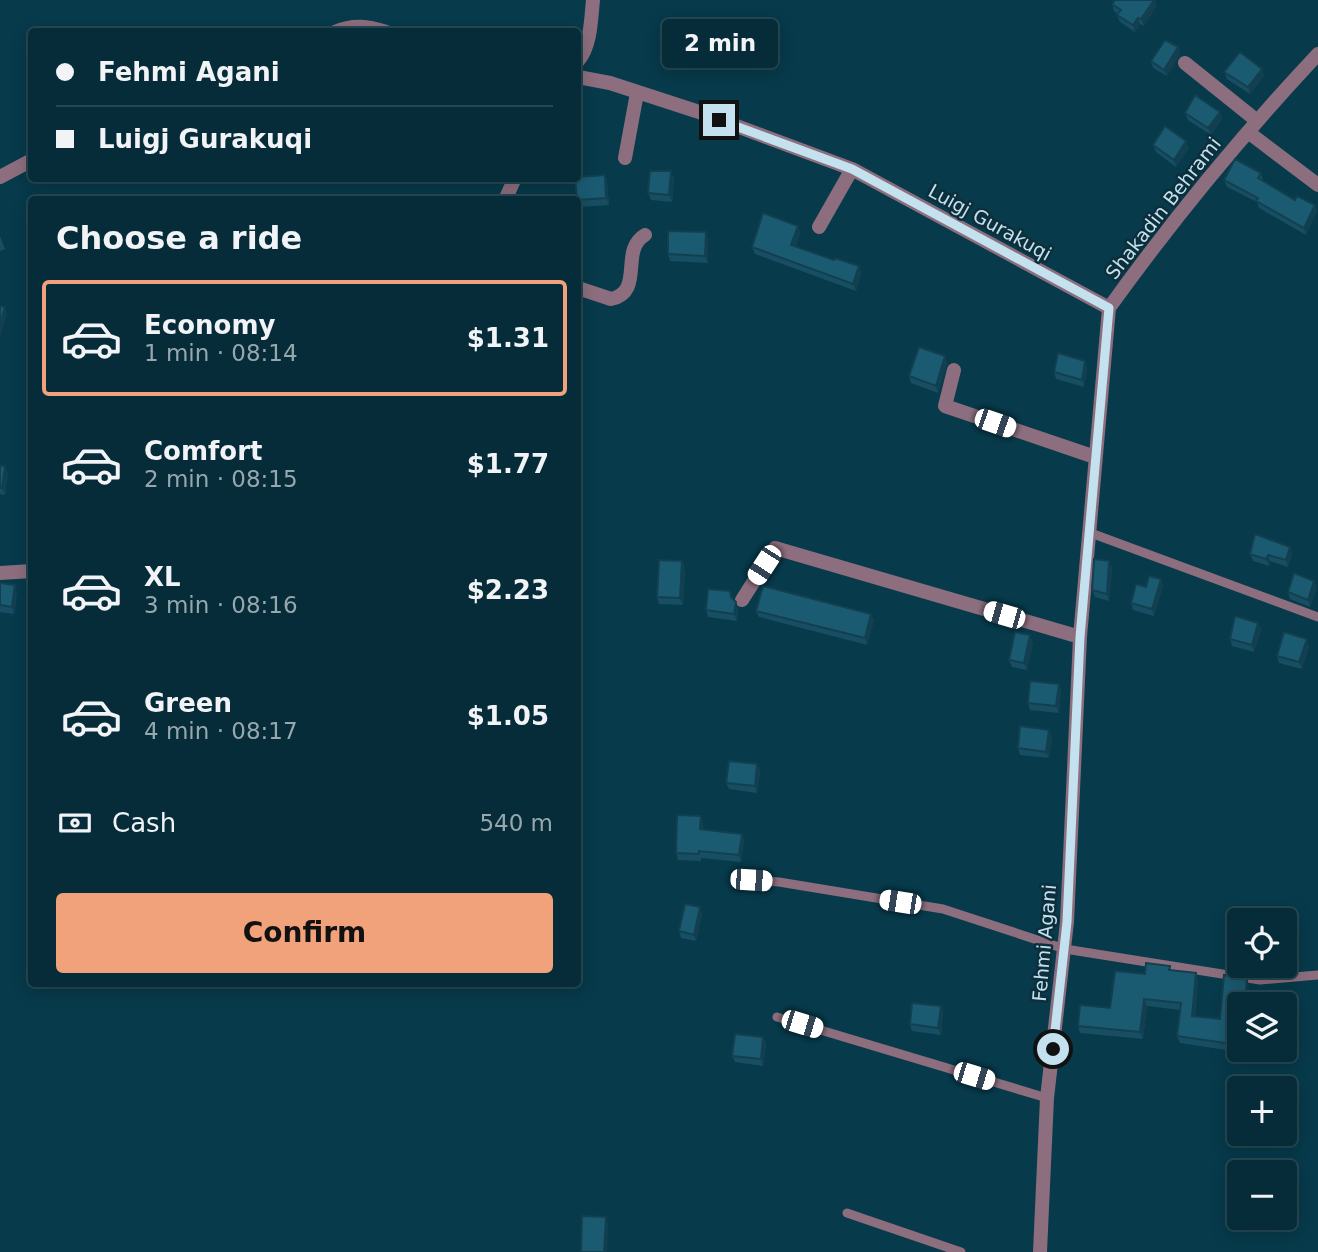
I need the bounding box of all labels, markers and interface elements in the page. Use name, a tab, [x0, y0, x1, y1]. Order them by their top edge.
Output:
callout: 2 min	[661, 18, 777, 68]
text: 2 min	[684, 30, 756, 56]
text: Fehmi Agani	[98, 57, 280, 87]
route end	[703, 104, 735, 136]
text: Luigj Gurakuqi	[98, 124, 312, 154]
street label: Shakadin Behrami	[1101, 133, 1225, 283]
street label: Luigj Gurakuqi	[925, 179, 1055, 265]
text: Choose a ride	[56, 219, 302, 257]
icon: car	[60, 307, 123, 370]
text: Economy	[144, 310, 275, 340]
text: $1.31	[467, 323, 549, 353]
text: 1 min · 08:14	[144, 340, 298, 366]
car	[972, 406, 1019, 440]
icon: car	[60, 433, 123, 496]
text: Comfort	[144, 436, 262, 466]
text: $1.77	[467, 449, 549, 479]
text: 2 min · 08:15	[144, 466, 298, 492]
car	[744, 542, 785, 588]
icon: car	[60, 559, 123, 622]
text: XL	[144, 562, 181, 592]
text: $2.23	[467, 575, 549, 605]
text: 3 min · 08:16	[144, 592, 298, 618]
car	[981, 599, 1028, 631]
icon: car	[60, 685, 123, 748]
text: Green	[144, 688, 232, 718]
text: $1.05	[467, 701, 549, 731]
text: 4 min · 08:17	[144, 718, 298, 744]
icon: cash	[56, 804, 94, 842]
text: Cash	[112, 808, 176, 838]
text: 540 m	[479, 810, 553, 836]
car	[730, 868, 773, 892]
street label: Fehmi Agani	[1028, 884, 1060, 1002]
car	[878, 888, 923, 916]
button: Confirm	[56, 893, 553, 973]
map controls	[1227, 908, 1297, 1230]
button: locate	[1227, 908, 1297, 978]
button: layers	[1227, 992, 1297, 1062]
car	[779, 1008, 826, 1040]
route start	[1037, 1033, 1069, 1065]
car	[951, 1060, 998, 1092]
button: +	[1227, 1076, 1297, 1146]
button: −	[1227, 1160, 1297, 1230]

